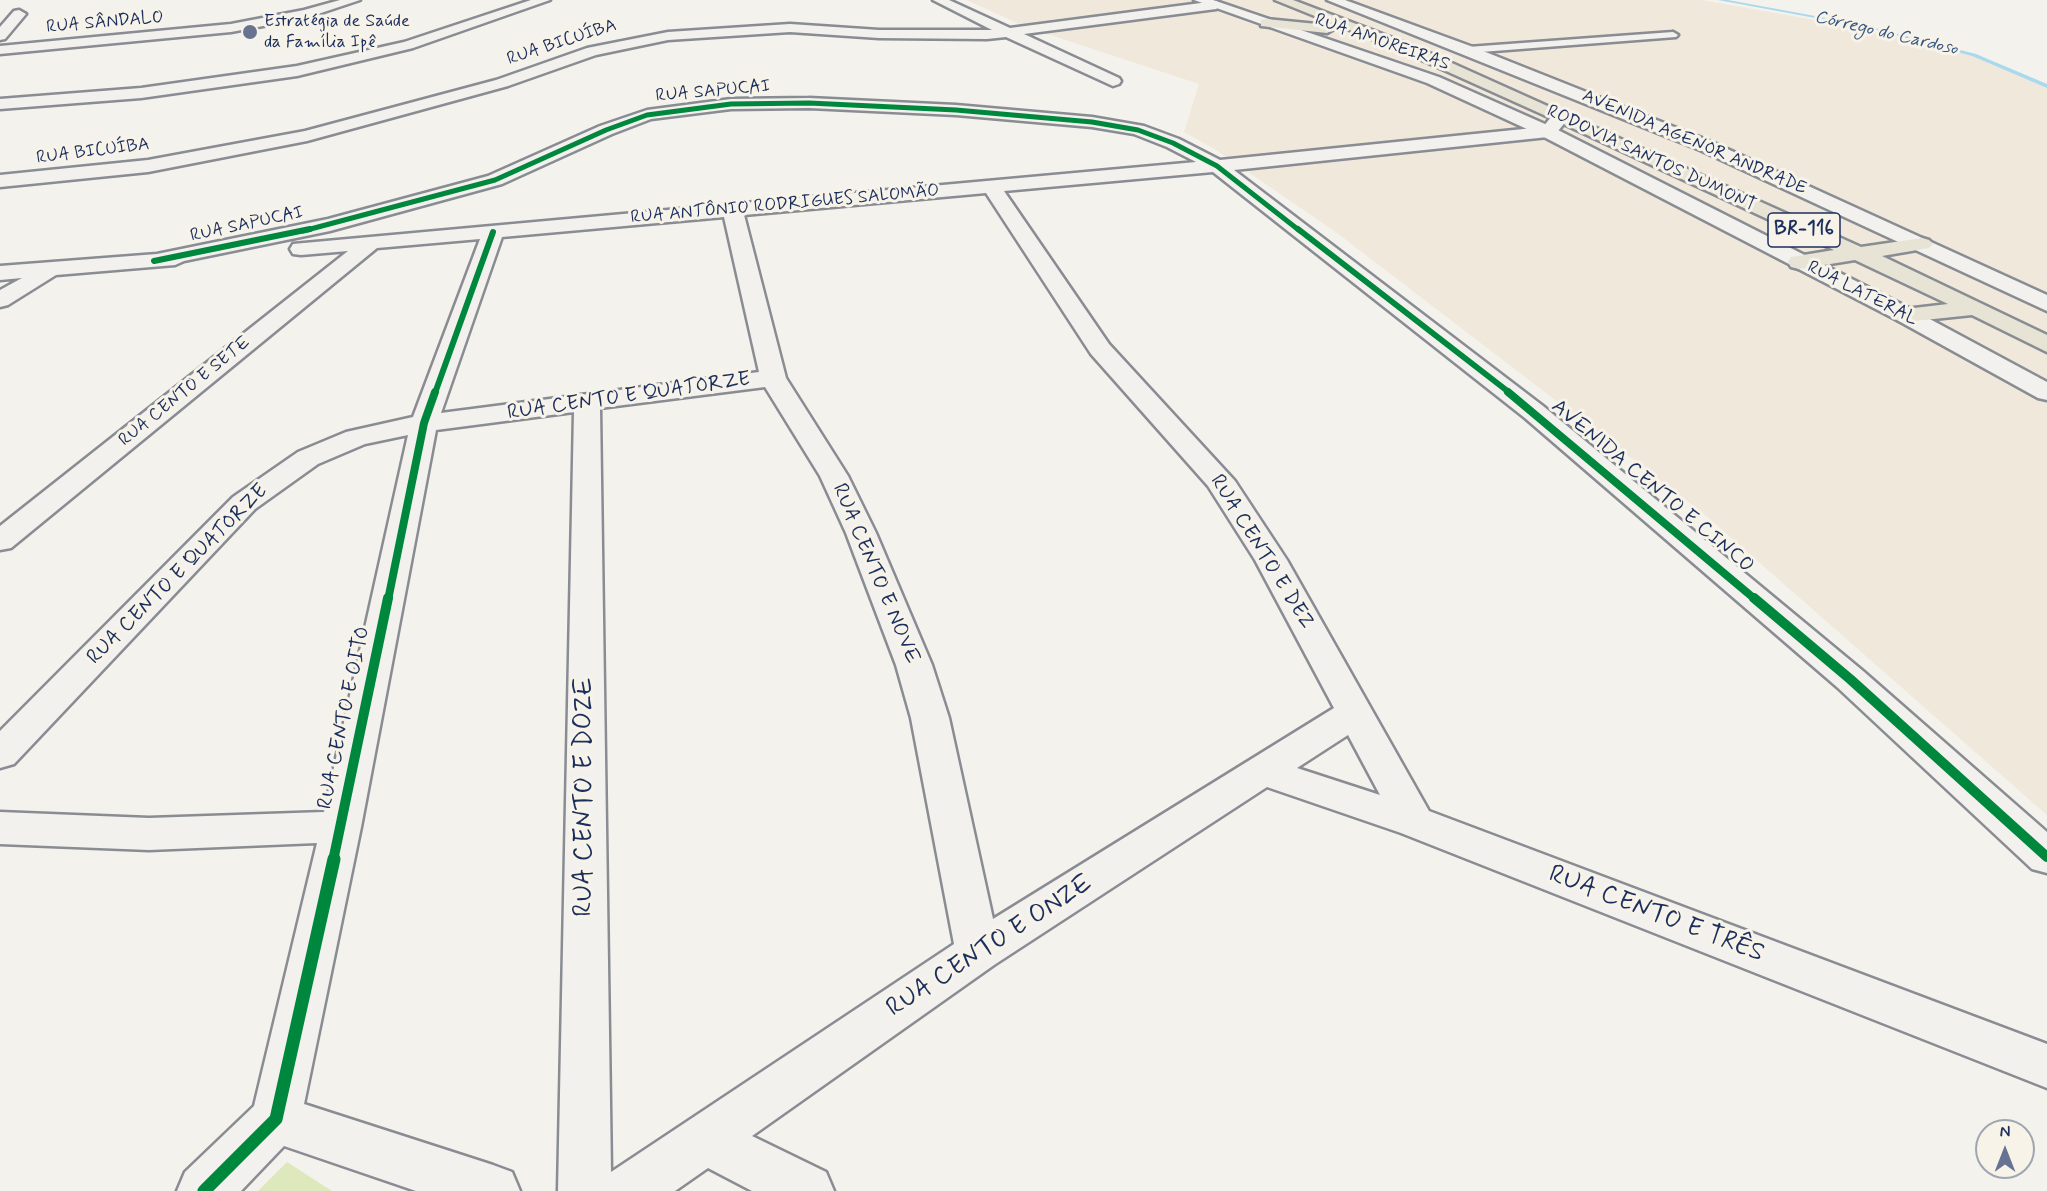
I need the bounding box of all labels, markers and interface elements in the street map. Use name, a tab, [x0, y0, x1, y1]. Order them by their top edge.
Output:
street label: RUA SÂNDALO	[45, 7, 165, 39]
water label: Córrego do Cardoso	[1812, 7, 1960, 61]
street label: RUA AMOREIRAS	[1312, 10, 1452, 76]
place label: Estratégia de Saúde da Família Ipê	[264, 11, 410, 54]
street label: RUA BICUÍBA	[504, 15, 620, 71]
marker: Estratégia de Saúde da Família Ipê	[241, 23, 259, 41]
street label: RUA SAPUCAI	[655, 76, 771, 108]
street label: AVENIDA AGENOR ANDRADE	[1578, 86, 1810, 200]
street label: RODOVIA SANTOS DUMONT	[1543, 101, 1759, 217]
street label: RUA BICUÍBA	[35, 134, 151, 170]
street label: RUA ANTÔNIO RODRIGUES SALOMÃO	[630, 181, 940, 229]
street label: RUA SAPUCAI	[188, 202, 306, 248]
road number: BR-116	[1768, 213, 1840, 247]
street label: RUA LATERAL	[1803, 257, 1921, 331]
street label: RUA CENTO E SETE	[115, 332, 255, 452]
street label: RUA CENTO E QUATORZE	[506, 367, 752, 427]
street label: AVENIDA CENTO E CINCO	[1546, 395, 1758, 579]
street label: RUA CENTO E DEZ	[1204, 470, 1318, 634]
street label: RUA CENTO E QUATORZE	[82, 479, 274, 671]
street label: RUA CENTO E NOVE	[826, 480, 924, 668]
street label: RUA CENTO E OITO	[313, 624, 377, 812]
street label: RUA CENTO E DOZE	[570, 677, 602, 917]
street label: RUA CENTO E TRÊS	[1544, 860, 1768, 970]
street label: RUA CENTO E ONZE	[881, 869, 1099, 1025]
north arrow	[1975, 1119, 2035, 1179]
text: N	[2000, 1122, 2010, 1143]

